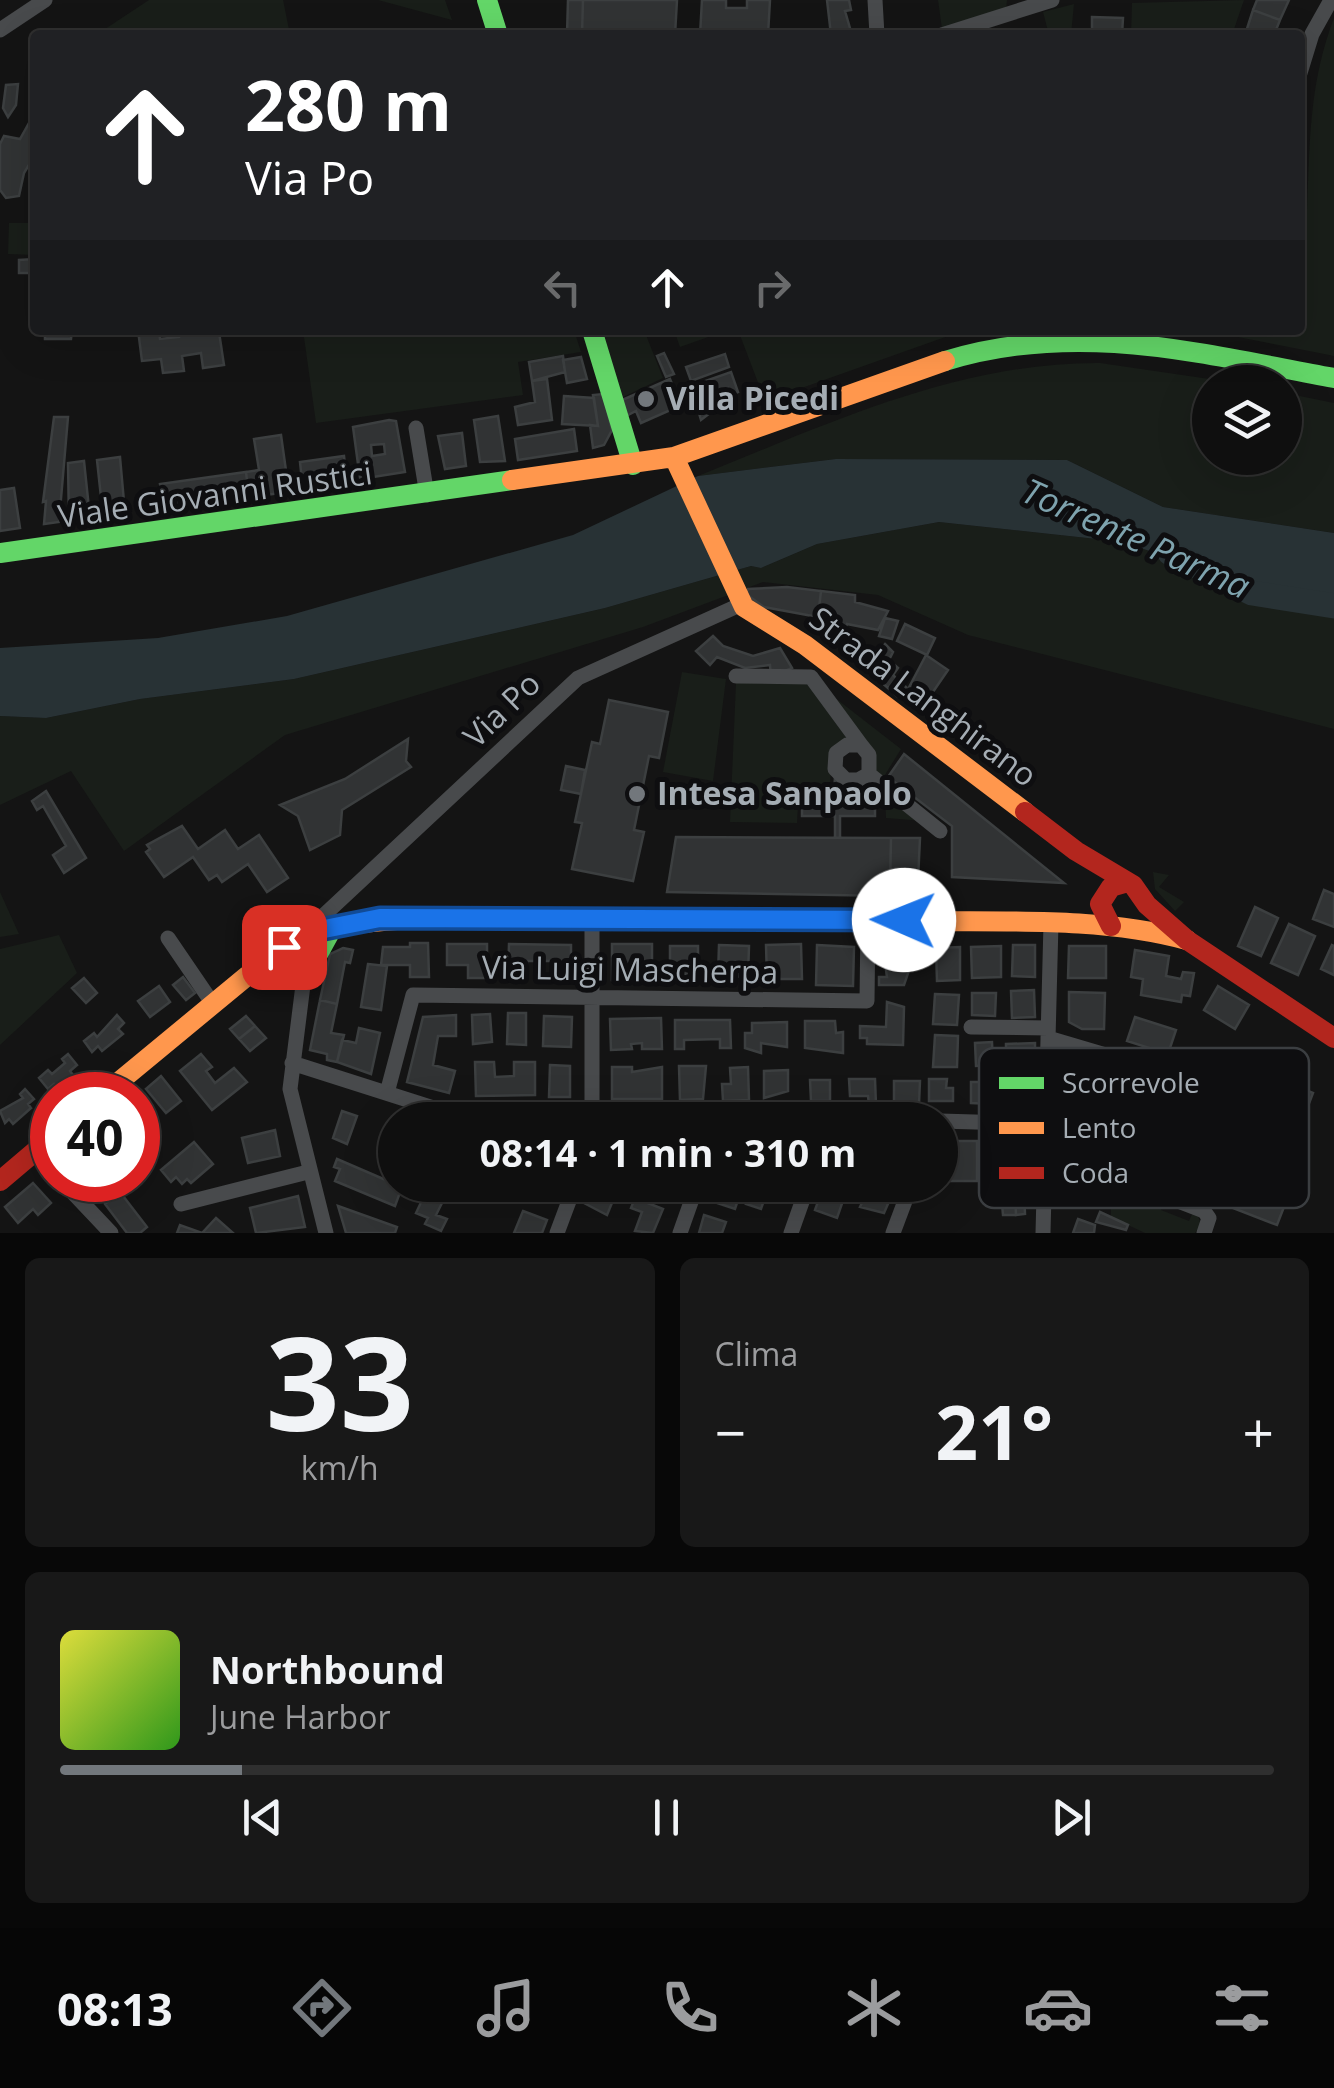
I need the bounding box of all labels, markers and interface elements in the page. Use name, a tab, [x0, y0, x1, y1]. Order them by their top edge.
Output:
text: 280 m	[245, 56, 452, 152]
icon: ahead	[80, 70, 210, 200]
text: Via Po	[245, 147, 374, 208]
icon: left	[535, 260, 590, 315]
icon: ahead	[640, 260, 695, 315]
icon: right	[745, 260, 800, 315]
map controls	[1192, 365, 1302, 475]
button: layers	[1192, 365, 1302, 475]
place label: Villa Picedi	[666, 376, 839, 419]
marker: Villa Picedi	[635, 388, 657, 410]
street label: Viale Giovanni Rustici	[55, 450, 375, 537]
water label: Torrente Parma	[1016, 466, 1258, 609]
street label: Strada Langhirano	[801, 596, 1046, 796]
street label: Via Po	[453, 662, 549, 756]
place label: Intesa Sanpaolo	[657, 771, 912, 814]
marker: Intesa Sanpaolo	[626, 783, 648, 805]
position arrow	[852, 868, 956, 972]
pin	[242, 905, 327, 990]
icon: arrive	[257, 920, 312, 975]
street label: Via Luigi Mascherpa	[481, 944, 779, 993]
legend	[979, 1048, 1309, 1208]
text: Scorrevole	[1062, 1063, 1200, 1101]
speed limit sign: 40	[30, 1072, 160, 1202]
text: Lento	[1062, 1108, 1136, 1146]
text: 08:14 · 1 min · 310 m	[480, 1126, 856, 1178]
text: Coda	[1062, 1153, 1129, 1191]
text: 33	[265, 1292, 414, 1469]
text: Clima	[715, 1332, 798, 1375]
text: 21°	[935, 1380, 1053, 1482]
text: −	[715, 1394, 746, 1469]
text: +	[1243, 1394, 1274, 1469]
text: km/h	[301, 1446, 379, 1489]
text: Northbound	[210, 1643, 445, 1695]
text: June Harbor	[210, 1695, 390, 1738]
icon: previous	[235, 1790, 290, 1845]
icon: pause	[639, 1790, 694, 1845]
icon: next	[1044, 1790, 1099, 1845]
icon: directions	[287, 1973, 357, 2043]
icon: music	[471, 1973, 541, 2043]
icon: phone	[655, 1973, 725, 2043]
icon: climate	[839, 1973, 909, 2043]
icon: car	[1023, 1973, 1093, 2043]
icon: filters	[1207, 1973, 1277, 2043]
text: 08:13	[57, 1978, 173, 2039]

